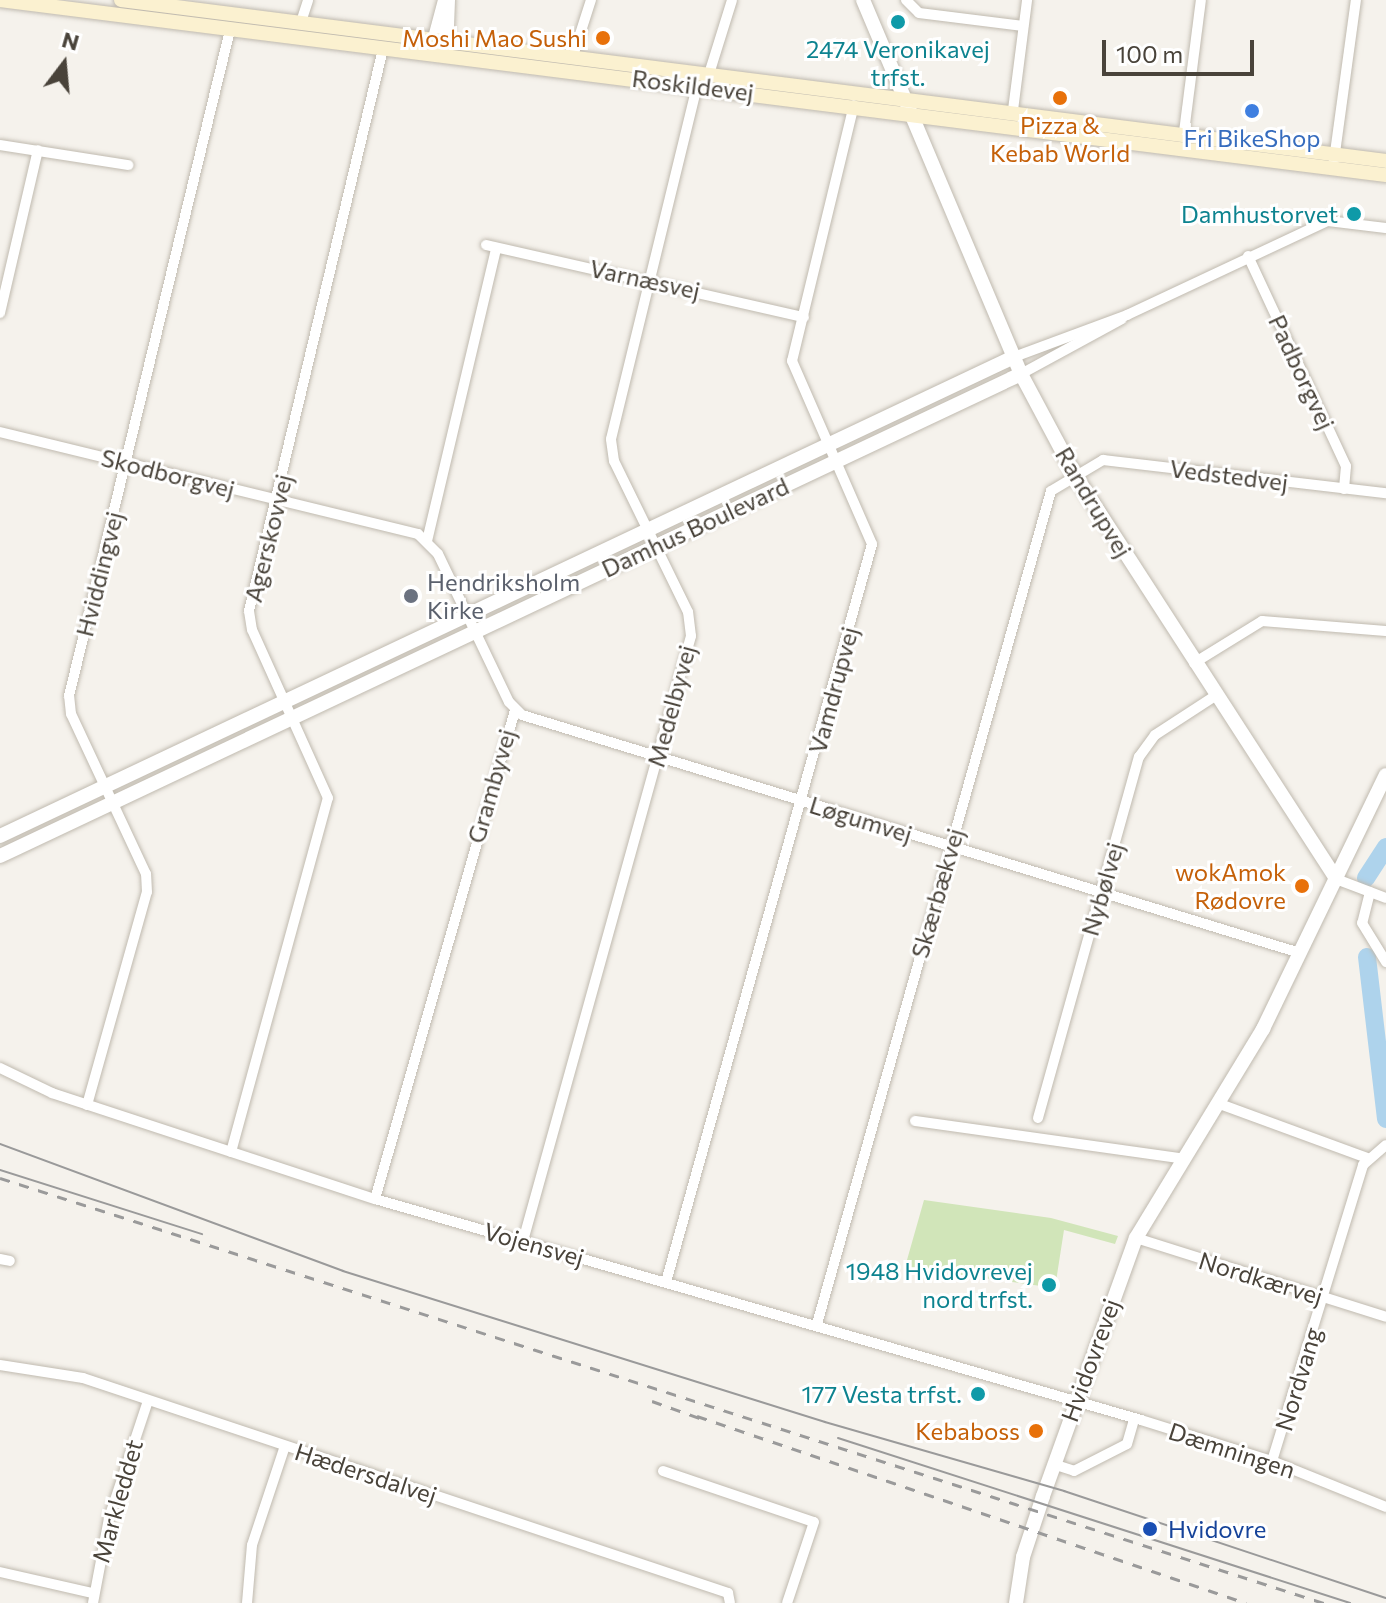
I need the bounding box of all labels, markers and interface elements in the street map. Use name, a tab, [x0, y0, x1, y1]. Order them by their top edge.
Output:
marker: 2474 Veronikavej trfst.	[889, 13, 907, 31]
north arrow	[24, 24, 104, 104]
place label: Moshi Mao Sushi	[402, 24, 587, 52]
scale bar	[1106, 24, 1258, 74]
text: N	[59, 25, 82, 56]
marker: Moshi Mao Sushi	[594, 29, 612, 47]
place label: 2474 Veronikavej trfst.	[806, 35, 990, 91]
text: 100 m	[1116, 39, 1183, 68]
street label: Roskildevej	[630, 63, 756, 107]
marker: Pizza & Kebab World	[1051, 89, 1069, 107]
marker: Fri BikeShop	[1243, 102, 1261, 120]
place label: Pizza & Kebab World	[990, 111, 1130, 167]
place label: Fri BikeShop	[1184, 124, 1320, 152]
place label: Damhustorvet	[1181, 200, 1338, 228]
marker: Damhustorvet	[1345, 205, 1363, 223]
street label: Varnæsvej	[587, 253, 703, 305]
street label: Padborgvej	[1263, 310, 1341, 434]
street label: Randrupvej	[1050, 442, 1138, 562]
street label: Skodborgvej	[98, 443, 238, 503]
street label: Vedstedvej	[1168, 453, 1290, 497]
street label: Agerskovvej	[238, 471, 298, 605]
street label: Damhus Boulevard	[597, 471, 793, 583]
street label: Hviddingvej	[70, 509, 128, 639]
place label: Hendriksholm Kirke	[427, 568, 580, 624]
marker: Hendriksholm Kirke	[402, 587, 420, 605]
street label: Vamdrupvej	[802, 623, 864, 757]
street label: Medelbyvej	[641, 642, 701, 770]
street label: Grambyvej	[461, 726, 521, 846]
street label: Løgumvej	[806, 790, 916, 848]
street label: Skærbækvej	[905, 825, 969, 961]
street label: Nybølvej	[1075, 839, 1129, 939]
place label: wokAmok Rødovre	[1175, 858, 1286, 914]
marker: wokAmok Rødovre	[1293, 877, 1311, 895]
street label: Vojensvej	[481, 1216, 587, 1272]
street label: Nordkærvej	[1195, 1245, 1327, 1311]
place label: 1948 Hvidovrevej nord trfst.	[846, 1257, 1033, 1313]
marker: 1948 Hvidovrevej nord trfst.	[1040, 1276, 1058, 1294]
street label: Hvidovrevej	[1054, 1295, 1126, 1425]
street label: Nordvang	[1269, 1324, 1327, 1434]
place label: 177 Vesta trfst.	[802, 1380, 962, 1408]
marker: 177 Vesta trfst.	[969, 1385, 987, 1403]
street label: Dæmningen	[1165, 1416, 1299, 1484]
place label: Kebaboss	[915, 1417, 1020, 1445]
marker: Kebaboss	[1027, 1422, 1045, 1440]
street label: Markleddet	[86, 1436, 148, 1566]
street label: Hædersdalvej	[291, 1437, 441, 1509]
place label: Hvidovre	[1168, 1515, 1266, 1543]
marker: Hvidovre	[1139, 1518, 1161, 1540]

